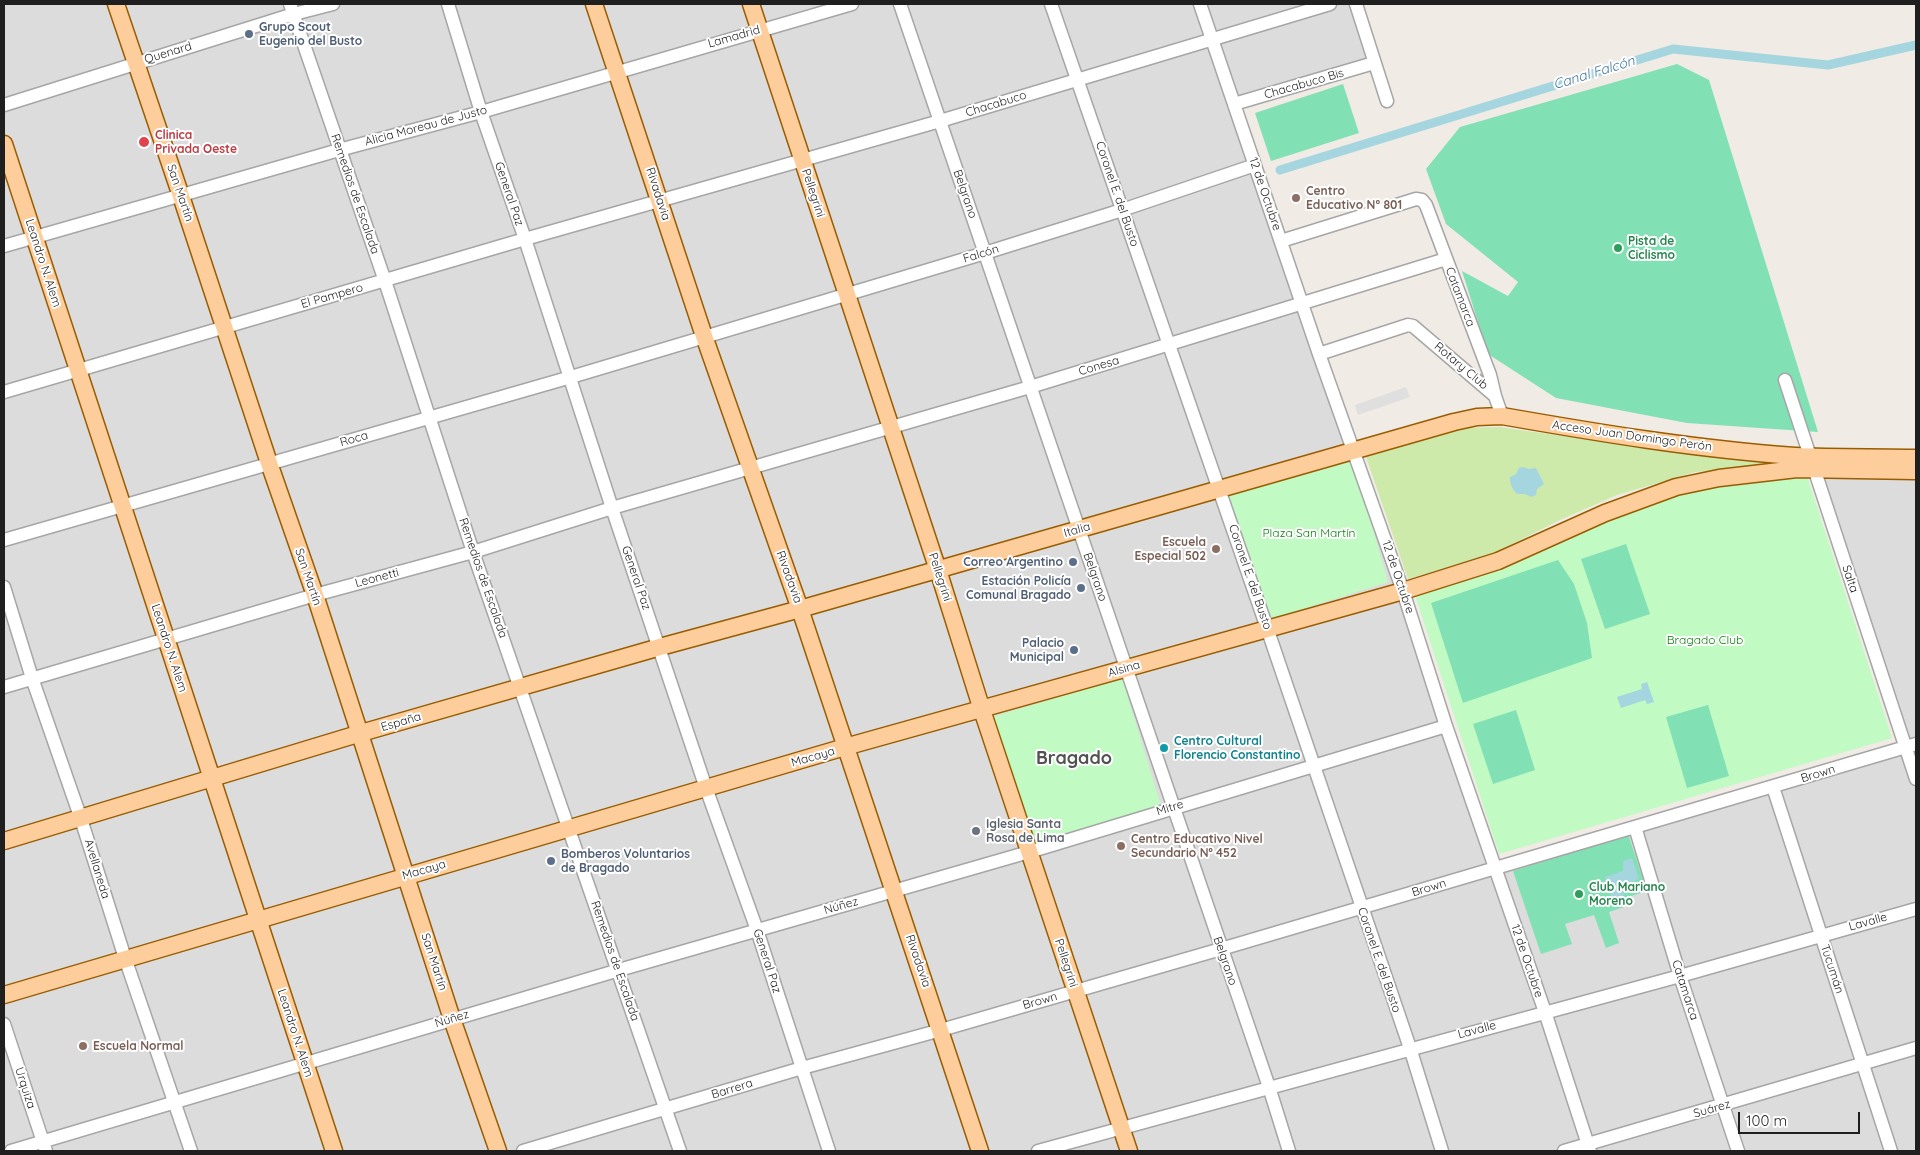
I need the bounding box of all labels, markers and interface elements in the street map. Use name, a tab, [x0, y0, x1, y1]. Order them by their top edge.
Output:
place label: Grupo Scout Eugenio del Busto	[259, 20, 362, 48]
street label: Lamadrid	[706, 23, 762, 51]
marker: Grupo Scout Eugenio del Busto	[243, 28, 255, 40]
street label: Quenard	[143, 39, 193, 67]
water label: Canal Falcón	[1551, 53, 1637, 93]
street label: Chacabuco Bis	[1262, 66, 1346, 102]
street label: Chacabuco	[964, 88, 1028, 120]
street label: Alicia Moreau de Justo	[363, 103, 489, 149]
place label: Clinica Privada Oeste	[155, 128, 237, 156]
street label: Remedios de Escalada	[328, 132, 382, 256]
marker: Clinica Privada Oeste	[137, 135, 151, 149]
street label: Coronel E. del Busto	[1092, 140, 1142, 248]
street label: 12 de Octubre	[1246, 155, 1284, 233]
street label: General Paz	[491, 160, 527, 228]
street label: San Martín	[163, 162, 197, 224]
street label: Rivadavia	[643, 166, 673, 222]
street label: Pellegrini	[798, 167, 828, 219]
street label: Belgrano	[950, 168, 980, 220]
place label: Centro Educativo N° 801	[1306, 184, 1402, 212]
marker: Centro Educativo N° 801	[1290, 192, 1302, 204]
street label: Leandro N. Alem	[22, 217, 64, 309]
place label: Pista de Ciclismo	[1628, 234, 1675, 262]
street label: Falcón	[961, 242, 1001, 266]
marker: Pista de Ciclismo	[1612, 242, 1624, 254]
street label: Catamarca	[1442, 265, 1478, 329]
street label: El Pampero	[299, 280, 365, 312]
street label: Rotary Club	[1431, 339, 1491, 393]
street label: Conesa	[1077, 353, 1121, 379]
street label: Acceso Juan Domingo Perón	[1551, 418, 1713, 454]
street label: Roca	[338, 428, 370, 450]
street label: Remedios de Escalada	[456, 516, 510, 640]
street label: Italia	[1062, 519, 1092, 541]
street label: Coronel E. del Busto	[1225, 523, 1275, 631]
park label: Plaza San Martín	[1262, 526, 1356, 540]
place label: Escuela Especial 502	[1134, 535, 1206, 563]
street label: 12 de Octubre	[1379, 538, 1417, 616]
marker: Escuela Especial 502	[1210, 543, 1222, 555]
street label: General Paz	[618, 544, 654, 612]
street label: San Martín	[291, 546, 325, 608]
street label: Rivadavia	[773, 549, 805, 605]
street label: Pellegrini	[925, 551, 955, 603]
street label: Belgrano	[1080, 551, 1110, 603]
place label: Correo Argentino	[963, 555, 1063, 569]
marker: Correo Argentino	[1067, 556, 1079, 568]
street label: Salta	[1839, 563, 1861, 595]
street label: Leonetti	[353, 565, 401, 591]
place label: Estación Policía Comunal Bragado	[966, 574, 1071, 602]
marker: Estación Policía Comunal Bragado	[1075, 582, 1087, 594]
street label: Leandro N. Alem	[148, 602, 190, 694]
park label: Bragado Club	[1667, 633, 1743, 647]
place label: Palacio Municipal	[1010, 636, 1064, 664]
marker: Palacio Municipal	[1068, 644, 1080, 656]
street label: Alsina	[1106, 658, 1142, 680]
street label: España	[379, 709, 423, 735]
place label: Centro Cultural Florencio Constantino	[1174, 734, 1300, 762]
marker: Centro Cultural Florencio Constantino	[1158, 742, 1170, 754]
street label: Macaya	[789, 744, 837, 770]
district label: Bragado	[1036, 748, 1112, 770]
street label: Brown	[1799, 762, 1837, 786]
street label: Mitre	[1155, 797, 1185, 819]
place label: Iglesia Santa Rosa de Lima	[986, 817, 1065, 845]
marker: Iglesia Santa Rosa de Lima	[970, 825, 982, 837]
place label: Centro Educativo Nivel Secundario Nº 452	[1131, 832, 1263, 860]
street label: Avellaneda	[81, 837, 113, 901]
marker: Centro Educativo Nivel Secundario Nº 452	[1115, 840, 1127, 852]
place label: Bomberos Voluntarios de Bragado	[561, 847, 690, 875]
marker: Bomberos Voluntarios de Bragado	[545, 855, 557, 867]
street label: Macaya	[400, 857, 448, 883]
street label: Brown	[1410, 876, 1448, 900]
place label: Club Mariano Moreno	[1589, 880, 1665, 908]
marker: Club Mariano Moreno	[1573, 888, 1585, 900]
street label: Núñez	[822, 894, 860, 918]
street label: Remedios de Escalada	[588, 899, 642, 1023]
street label: Coronel E. del Busto	[1354, 906, 1404, 1014]
street label: Lavalle	[1847, 910, 1889, 934]
street label: 12 de Octubre	[1508, 922, 1546, 1000]
street label: General Paz	[750, 927, 784, 995]
street label: San Martín	[418, 931, 450, 993]
street label: Rivadavia	[902, 933, 934, 989]
street label: Belgrano	[1210, 935, 1240, 987]
street label: Pellegrini	[1051, 937, 1081, 989]
street label: Tucumán	[1817, 943, 1847, 995]
street label: Catamarca	[1668, 958, 1702, 1022]
street label: Leandro N. Alem	[274, 987, 316, 1079]
street label: Brown	[1021, 989, 1059, 1013]
street label: Núñez	[433, 1007, 471, 1031]
street label: Lavalle	[1456, 1018, 1498, 1042]
place label: Escuela Normal	[93, 1039, 184, 1053]
marker: Escuela Normal	[77, 1040, 89, 1052]
street label: Urquiza	[12, 1066, 38, 1110]
street label: Barrera	[710, 1076, 754, 1102]
street label: Suárez	[1692, 1097, 1732, 1121]
scale bar	[1740, 1102, 1862, 1134]
text: 100 m	[1746, 1111, 1787, 1130]

